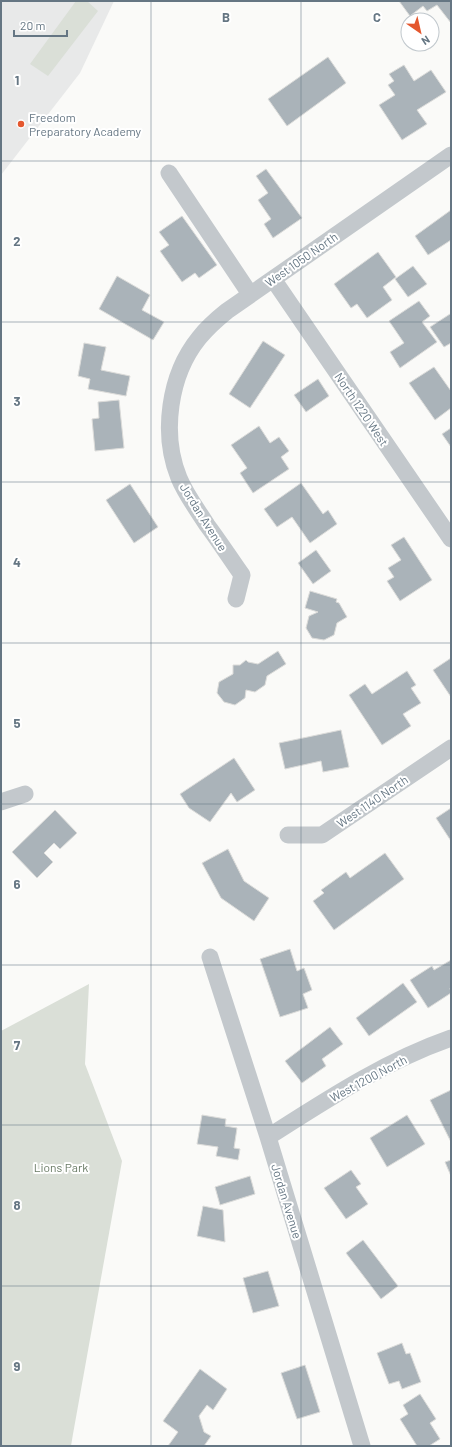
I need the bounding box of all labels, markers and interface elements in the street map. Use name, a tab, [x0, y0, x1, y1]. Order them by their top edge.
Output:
text: B	[222, 9, 230, 25]
text: C	[373, 9, 381, 25]
scale bar	[14, 12, 67, 38]
north arrow	[400, 12, 440, 52]
text: 20 m	[20, 18, 46, 32]
text: N	[419, 33, 433, 48]
text: 1	[15, 72, 19, 88]
place label: Freedom Preparatory Academy	[29, 110, 142, 138]
marker: Freedom Preparatory Academy	[16, 119, 26, 129]
street label: West 1050 North	[262, 229, 340, 289]
text: 2	[13, 233, 21, 249]
street label: North 1220 West	[332, 370, 392, 448]
text: 3	[13, 393, 21, 409]
street label: Jordan Avenue	[178, 480, 230, 554]
text: 4	[13, 554, 21, 570]
text: 5	[13, 715, 21, 731]
street label: West 1140 North	[334, 772, 410, 830]
text: 6	[14, 876, 21, 892]
text: 7	[14, 1037, 21, 1053]
street label: West 1200 North	[327, 1052, 409, 1104]
park label: Lions Park	[34, 1160, 88, 1174]
street label: Jordan Avenue	[269, 1162, 305, 1240]
text: 8	[13, 1197, 21, 1213]
text: 9	[14, 1358, 21, 1374]

